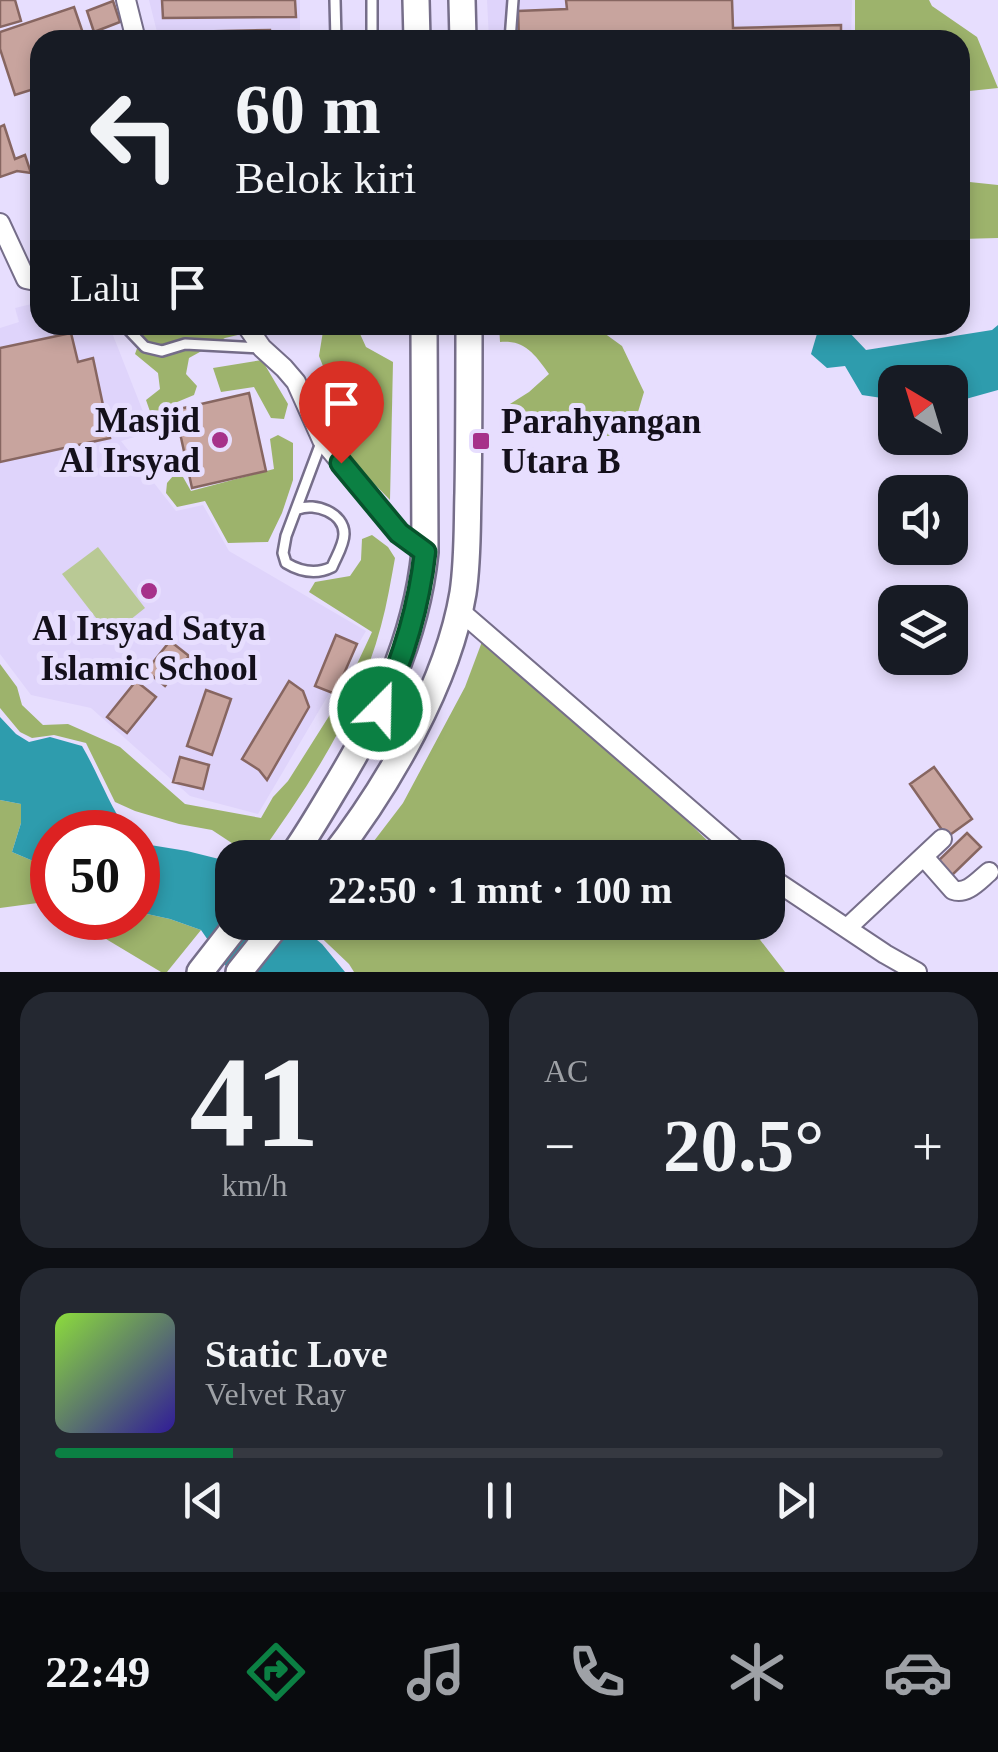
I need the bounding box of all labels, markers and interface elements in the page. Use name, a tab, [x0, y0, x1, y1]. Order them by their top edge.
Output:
icon: left	[70, 70, 200, 200]
text: 60 m	[235, 71, 381, 148]
text: Belok kiri	[235, 153, 416, 203]
icon: arrive	[160, 260, 215, 315]
text: Lalu	[70, 267, 140, 309]
pin	[299, 361, 384, 464]
north arrow	[878, 365, 968, 455]
map controls	[878, 365, 968, 675]
icon: arrive	[314, 376, 369, 431]
place label: Masjid Al Irsyad	[59, 401, 201, 480]
place label: Parahyangan Utara B	[501, 402, 701, 481]
marker: Masjid Al Irsyad	[209, 429, 231, 451]
marker: Parahyangan Utara B	[470, 430, 492, 452]
button: sound	[878, 475, 968, 565]
marker: Al Irsyad Satya Islamic School	[138, 580, 160, 602]
button: layers	[878, 585, 968, 675]
place label: Al Irsyad Satya Islamic School	[32, 609, 266, 688]
position arrow	[328, 657, 432, 761]
speed limit sign: 50	[30, 810, 160, 940]
text: 22:50 · 1 mnt · 100 m	[328, 869, 672, 911]
text: 41	[190, 1030, 320, 1174]
text: AC	[544, 1053, 588, 1089]
text: 20.5°	[663, 1104, 824, 1187]
text: −	[544, 1116, 575, 1177]
text: +	[912, 1116, 943, 1177]
text: km/h	[222, 1167, 287, 1203]
text: Static Love	[205, 1333, 388, 1375]
text: Velvet Ray	[205, 1376, 346, 1412]
icon: previous	[176, 1473, 231, 1528]
icon: pause	[472, 1473, 527, 1528]
icon: next	[768, 1473, 823, 1528]
icon: directions	[241, 1637, 311, 1707]
icon: music	[401, 1637, 471, 1707]
icon: phone	[562, 1637, 632, 1707]
icon: climate	[722, 1637, 792, 1707]
icon: car	[883, 1637, 953, 1707]
text: 22:49	[45, 1647, 150, 1697]

